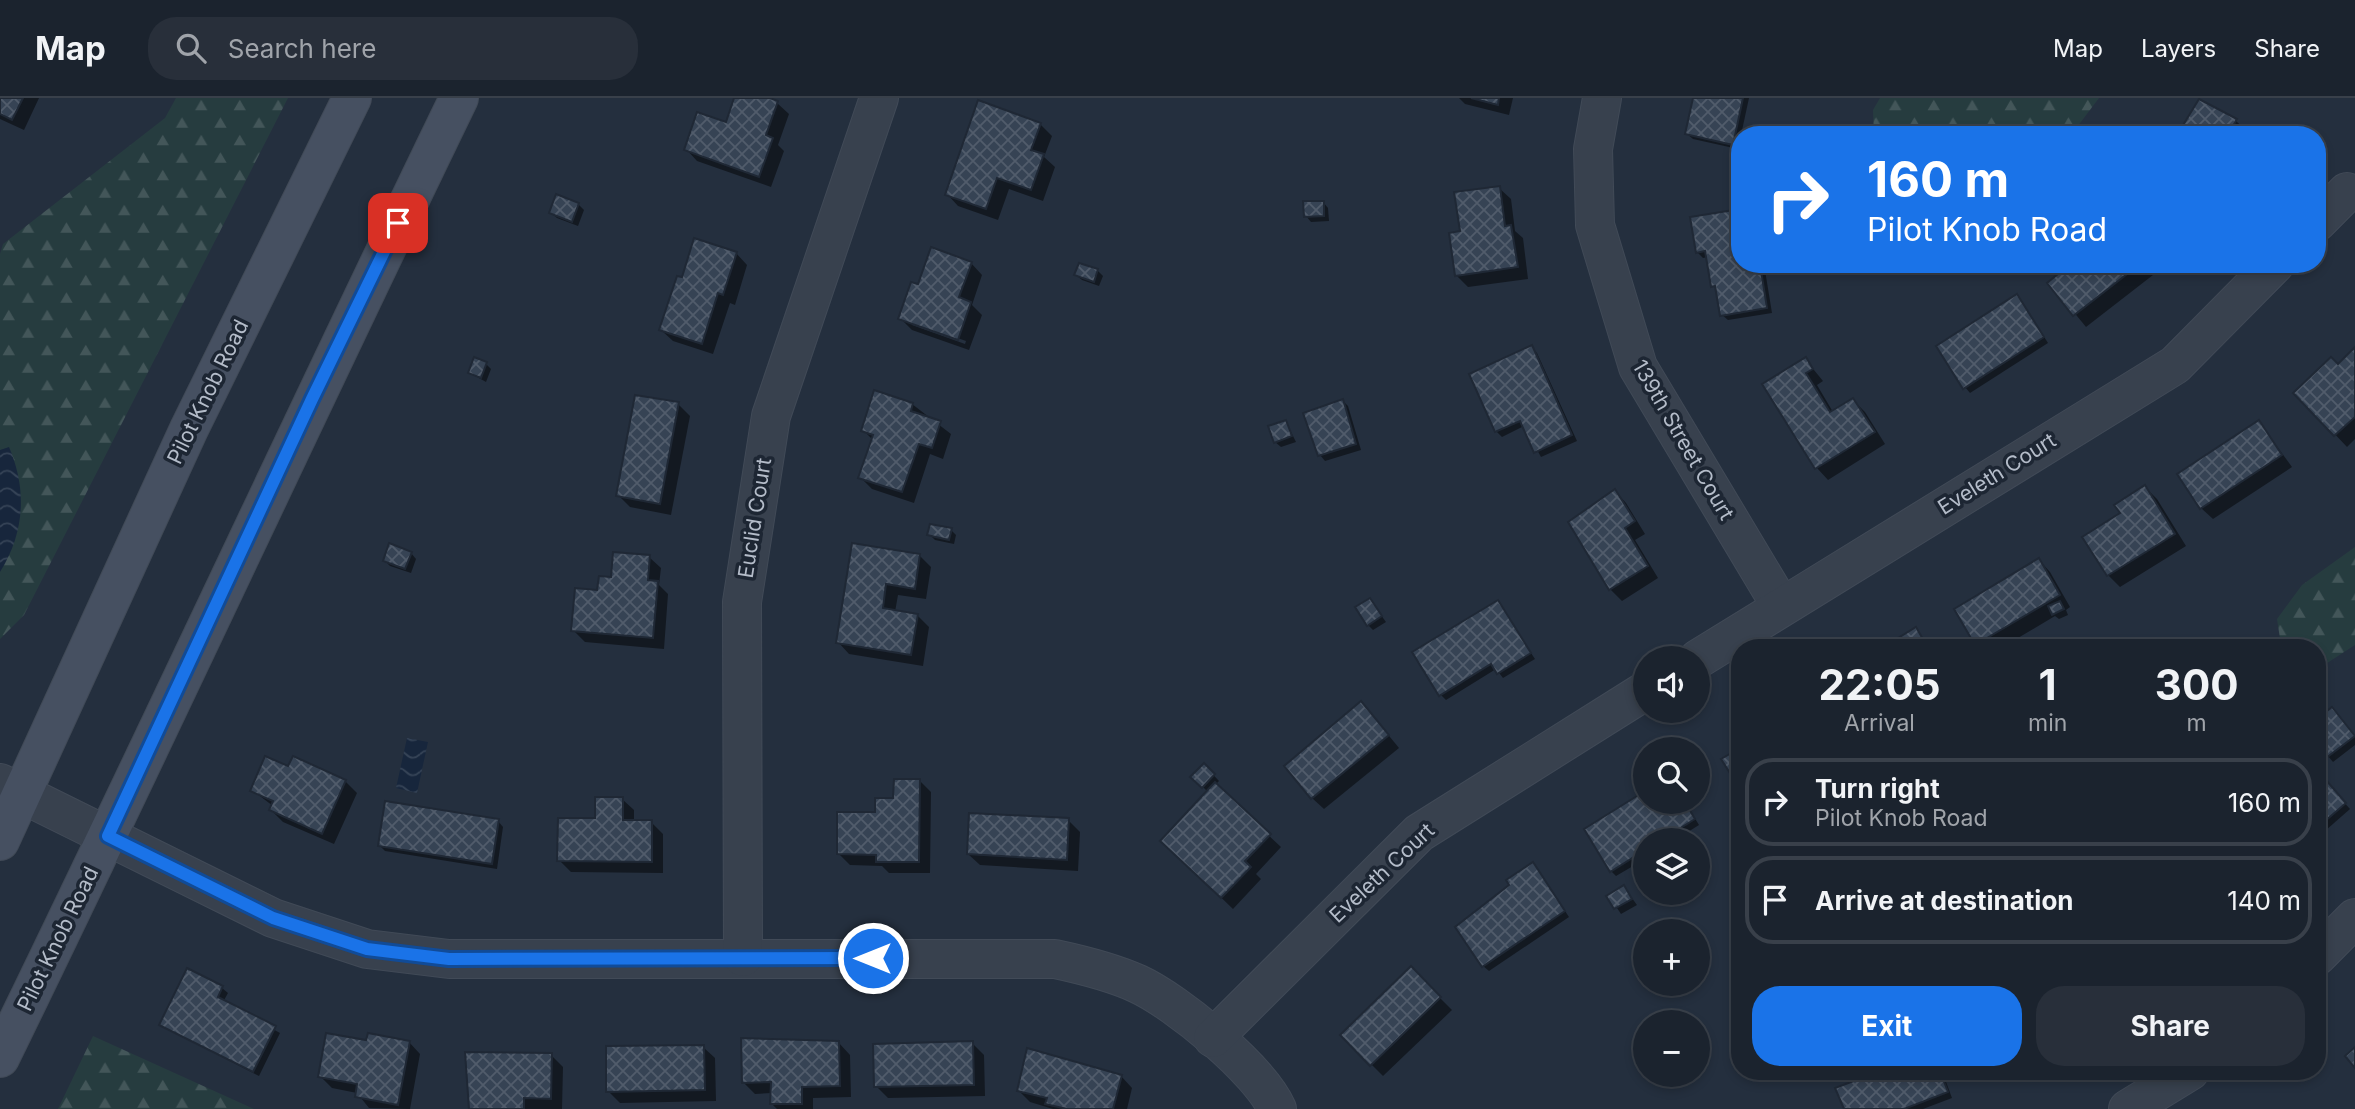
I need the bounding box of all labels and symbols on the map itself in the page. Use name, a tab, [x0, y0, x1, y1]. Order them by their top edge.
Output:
pin	[368, 193, 428, 253]
street label: Pilot Knob Road	[162, 316, 253, 468]
street label: 139th Street Court	[1627, 355, 1739, 524]
street label: Eveleth Court	[1933, 427, 2060, 520]
street label: Euclid Court	[733, 456, 776, 580]
street label: Eveleth Court	[1324, 818, 1439, 928]
street label: Pilot Knob Road	[12, 863, 103, 1015]
position arrow	[836, 921, 910, 995]

